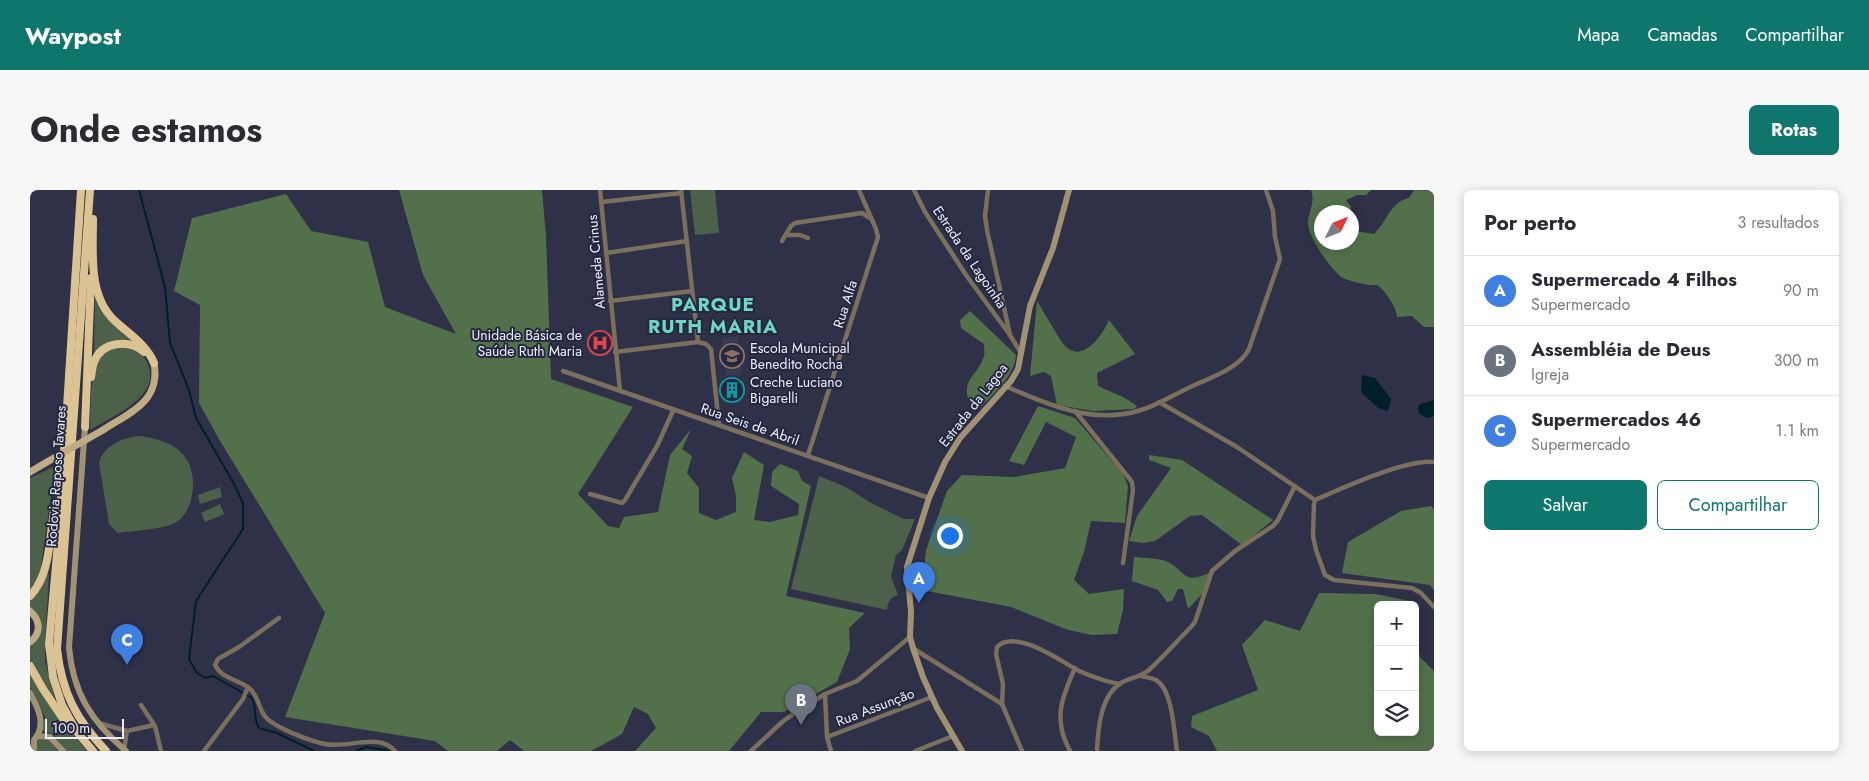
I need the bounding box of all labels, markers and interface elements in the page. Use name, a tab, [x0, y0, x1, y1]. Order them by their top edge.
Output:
text: Waypost	[25, 18, 121, 53]
text: Mapa	[1577, 22, 1619, 48]
text: Camadas	[1647, 22, 1717, 48]
text: Compartilhar	[1745, 22, 1844, 48]
text: Onde estamos	[30, 105, 262, 155]
button: Rotas	[1749, 105, 1839, 155]
street label: Estrada da Lagoinha	[928, 202, 1012, 312]
north arrow	[1314, 205, 1359, 250]
text: Por perto	[1484, 208, 1576, 238]
text: 3 resultados	[1738, 211, 1819, 234]
street label: Alameda Crinus	[582, 214, 610, 310]
text: Supermercado 4 Filhos	[1531, 266, 1737, 293]
street label: Rua Alfa	[828, 277, 862, 331]
text: A	[1494, 279, 1506, 302]
text: 90 m	[1783, 279, 1819, 302]
district label: PARQUE RUTH MARIA	[648, 291, 778, 340]
text: Supermercado	[1531, 293, 1630, 316]
place label: Unidade Básica de Saúde Ruth Maria	[471, 325, 582, 361]
hospital icon: Unidade Básica de Saúde Ruth Maria	[587, 330, 613, 356]
text: Assembléia de Deus	[1531, 336, 1710, 363]
place label: Escola Municipal Benedito Rocha	[750, 338, 850, 374]
school or university icon: Escola Municipal Benedito Rocha	[719, 343, 745, 369]
text: B	[1495, 349, 1505, 372]
text: 300 m	[1774, 349, 1819, 372]
street label: Estrada da Lagoa	[934, 359, 1012, 451]
text: Igreja	[1531, 363, 1569, 386]
place label: Creche Luciano Bigarelli	[750, 372, 843, 408]
building icon: Creche Luciano Bigarelli	[719, 377, 745, 403]
street label: Rua Seis de Abril	[698, 398, 802, 450]
street label: Rodovia Raposo Tavares	[41, 404, 71, 547]
text: Supermercados 46	[1531, 406, 1701, 433]
text: C	[1494, 419, 1506, 442]
text: 1.1 km	[1775, 419, 1819, 442]
text: Supermercado	[1531, 433, 1630, 456]
button: Salvar	[1484, 480, 1647, 530]
button: Compartilhar	[1657, 480, 1819, 530]
your location	[937, 523, 963, 549]
pin: A	[903, 562, 935, 603]
map controls	[1374, 601, 1419, 736]
button: +	[1374, 601, 1419, 646]
pin: C	[111, 624, 143, 665]
button: −	[1374, 646, 1419, 691]
street label: Rua Assunção	[833, 683, 917, 731]
pin: B	[785, 684, 817, 725]
button: layers	[1374, 691, 1419, 736]
scale bar	[45, 716, 124, 739]
text: 100 m	[52, 718, 90, 738]

